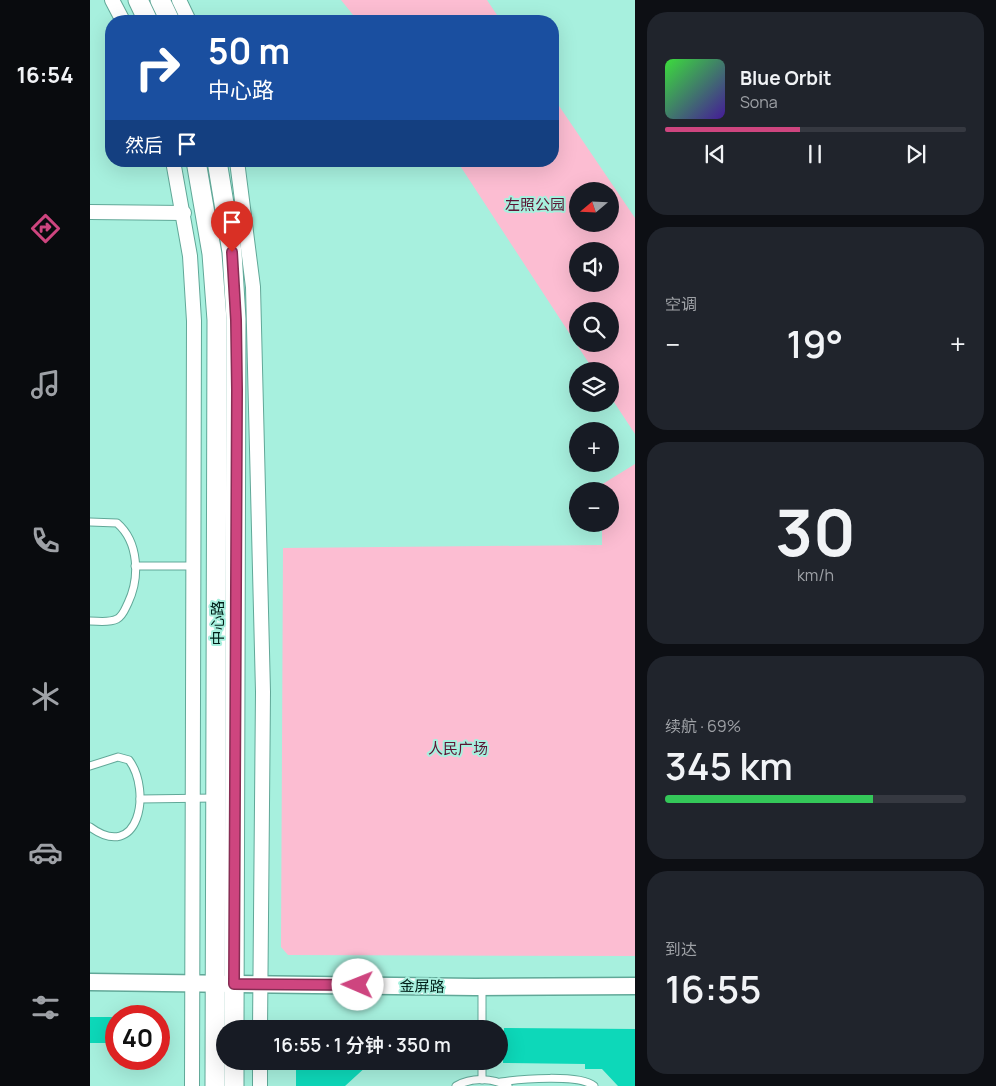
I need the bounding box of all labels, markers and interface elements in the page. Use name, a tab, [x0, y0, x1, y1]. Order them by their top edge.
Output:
text: 50 m	[208, 27, 290, 75]
icon: right	[125, 35, 190, 100]
text: 16:54	[16, 60, 74, 90]
text: Blue Orbit	[740, 65, 832, 91]
text: 中心路	[208, 75, 274, 105]
text: Sona	[740, 91, 778, 113]
icon: arrive	[173, 130, 201, 158]
text: 然后	[125, 132, 163, 158]
icon: previous	[701, 140, 729, 168]
icon: pause	[801, 140, 829, 168]
icon: next	[902, 140, 930, 168]
north arrow	[569, 182, 619, 232]
map controls	[569, 182, 619, 532]
park label: 左照公园	[505, 194, 565, 215]
pin	[211, 201, 253, 252]
icon: arrive	[218, 208, 246, 236]
icon: directions	[28, 211, 63, 246]
button: sound	[569, 242, 619, 292]
text: 空调	[665, 293, 697, 315]
button: search	[569, 302, 619, 352]
text: 19°	[787, 317, 843, 369]
text: −	[665, 325, 680, 363]
text: +	[950, 325, 966, 363]
button: layers	[569, 362, 619, 412]
icon: music	[28, 367, 63, 402]
button: +	[569, 422, 619, 472]
button: −	[569, 482, 619, 532]
text: 30	[775, 487, 856, 576]
icon: phone	[28, 523, 63, 558]
text: km/h	[797, 564, 834, 586]
street label: 中心路	[207, 600, 228, 646]
icon: climate	[28, 679, 63, 714]
text: 续航 · 69%	[665, 715, 741, 737]
park label: 人民广场	[428, 738, 488, 759]
text: 345 km	[665, 739, 793, 791]
icon: car	[28, 835, 63, 870]
text: 到达	[665, 938, 697, 960]
position arrow	[331, 958, 383, 1010]
text: 16:55	[665, 962, 761, 1014]
street label: 金屏路	[399, 975, 445, 997]
icon: filters	[28, 990, 63, 1025]
speed limit sign: 40	[105, 1005, 170, 1070]
text: 16:55 · 1 分钟 · 350 m	[273, 1032, 451, 1058]

